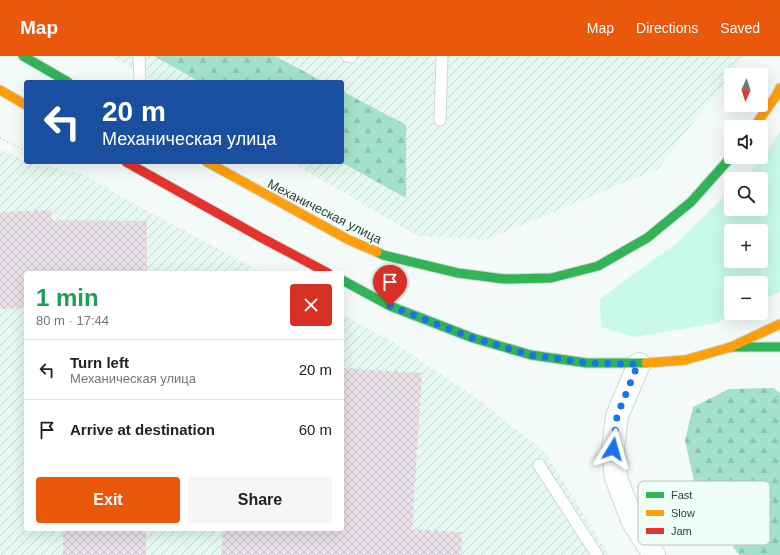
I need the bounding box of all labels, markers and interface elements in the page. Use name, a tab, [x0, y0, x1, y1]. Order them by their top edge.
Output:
text: Map	[20, 17, 58, 38]
text: Map	[587, 20, 614, 36]
text: Directions	[636, 20, 698, 36]
text: Saved	[720, 20, 760, 36]
north arrow	[724, 68, 768, 112]
map controls	[724, 68, 768, 320]
icon: left	[36, 96, 88, 148]
text: 20 m	[102, 96, 166, 127]
button: sound	[724, 120, 768, 164]
text: Механическая улица	[102, 129, 277, 149]
button: search	[724, 172, 768, 216]
street label: Механическая улица	[265, 176, 385, 247]
button: +	[724, 224, 768, 268]
pin	[373, 265, 407, 306]
icon: arrive	[379, 271, 401, 293]
button: −	[724, 276, 768, 320]
text: 1 min	[36, 284, 99, 311]
button: close	[290, 284, 332, 326]
text: 80 m · 17:44	[36, 313, 109, 328]
text: Turn left	[70, 354, 129, 371]
icon: left	[36, 359, 58, 381]
text: 20 m	[299, 361, 332, 378]
text: Механическая улица	[70, 371, 196, 386]
icon: arrive	[36, 419, 58, 441]
text: Arrive at destination	[70, 421, 215, 438]
text: 60 m	[299, 421, 332, 438]
position arrow	[592, 428, 634, 470]
button: Exit	[36, 477, 180, 523]
button: Share	[188, 477, 332, 523]
legend	[638, 481, 770, 545]
text: Fast	[671, 489, 692, 501]
text: Slow	[671, 507, 695, 519]
text: Jam	[671, 525, 692, 537]

